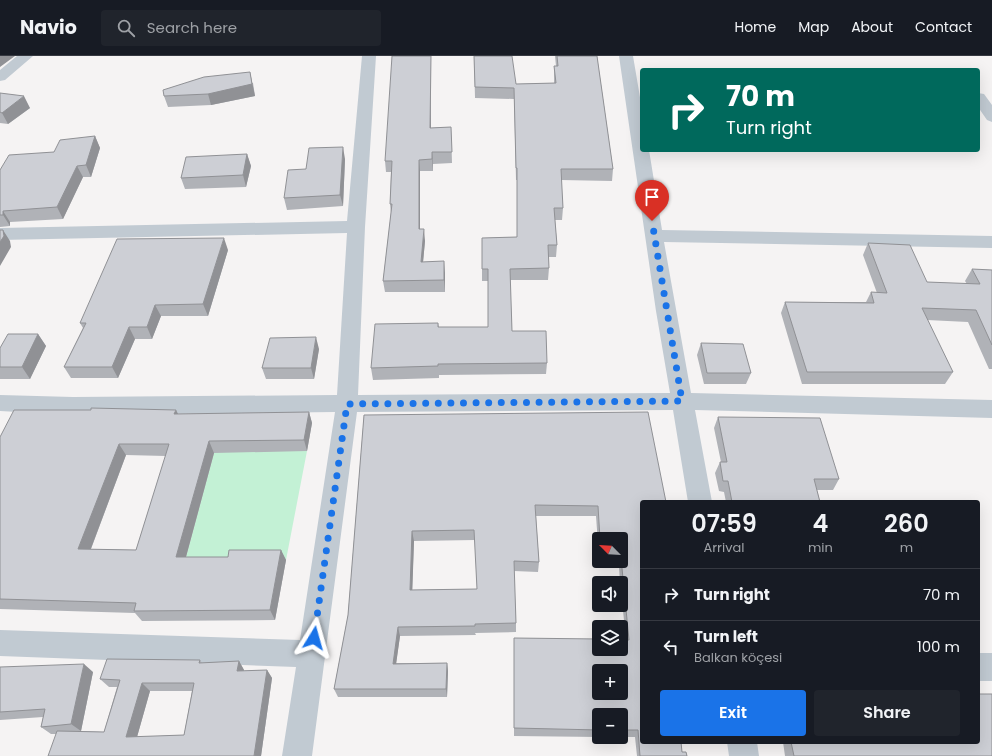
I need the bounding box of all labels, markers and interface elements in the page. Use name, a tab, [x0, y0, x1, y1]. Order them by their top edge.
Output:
search box	[101, 10, 381, 46]
text: Navio	[20, 14, 77, 41]
icon: search	[115, 17, 137, 39]
text: Search here	[147, 17, 237, 38]
text: Home	[734, 17, 776, 37]
text: Map	[798, 17, 829, 37]
text: About	[851, 17, 893, 37]
text: Contact	[915, 17, 972, 37]
text: 70 m	[726, 77, 795, 116]
icon: right	[660, 84, 712, 136]
text: Turn right	[726, 115, 812, 140]
pin	[635, 180, 669, 221]
icon: arrive	[641, 186, 663, 208]
text: 07:59	[691, 507, 757, 540]
text: 4	[812, 507, 828, 540]
text: 260	[884, 507, 929, 540]
north arrow	[592, 532, 628, 568]
map controls	[592, 532, 628, 744]
text: Arrival	[703, 538, 744, 557]
text: min	[808, 538, 833, 557]
text: m	[900, 538, 913, 557]
button: sound	[592, 576, 628, 612]
icon: right	[660, 584, 682, 606]
text: Turn right	[694, 584, 770, 605]
text: 70 m	[923, 584, 960, 605]
position arrow	[293, 617, 335, 659]
button: layers	[592, 620, 628, 656]
text: Turn left	[694, 626, 758, 647]
icon: left	[660, 636, 682, 658]
text: 100 m	[917, 636, 960, 657]
text: Balkan köçesi	[694, 648, 782, 667]
button: +	[592, 664, 628, 700]
button: Exit	[660, 690, 806, 736]
button: Share	[814, 690, 960, 736]
button: −	[592, 708, 628, 744]

